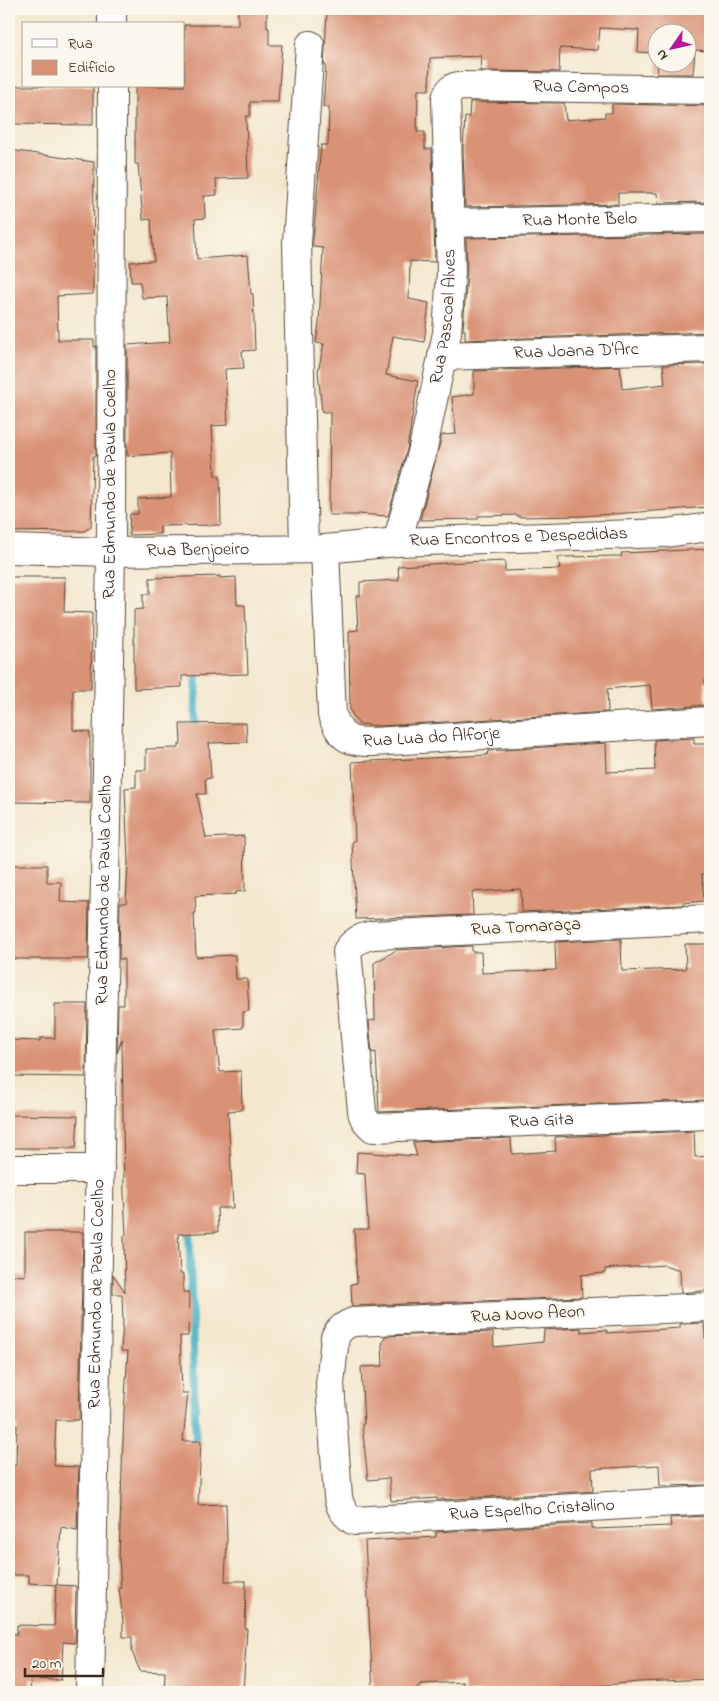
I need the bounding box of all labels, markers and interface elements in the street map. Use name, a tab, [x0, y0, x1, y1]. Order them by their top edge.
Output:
legend	[22, 22, 185, 88]
north arrow	[646, 22, 696, 72]
text: Rua	[68, 33, 93, 55]
text: N	[651, 45, 674, 64]
text: Edifício	[68, 57, 115, 79]
street label: Rua Campos	[533, 74, 629, 102]
street label: Rua Monte Belo	[522, 206, 638, 235]
street label: Rua Pascoal Alves	[424, 249, 464, 387]
street label: Rua Joana D'Arc	[513, 337, 639, 367]
street label: Rua Edmundo de Paula Coelho	[97, 369, 124, 600]
street label: Rua Encontros e Despedidas	[409, 521, 628, 555]
street label: Rua Benjoeiro	[146, 537, 250, 565]
street label: Rua Lua do Alforje	[362, 721, 502, 755]
street label: Rua Edmundo de Paula Coelho	[90, 775, 120, 1005]
street label: Rua Tomaraça	[470, 912, 582, 944]
street label: Rua Gita	[509, 1107, 574, 1136]
street label: Rua Edmundo de Paula Coelho	[82, 1179, 112, 1409]
street label: Rua Novo Aeon	[470, 1299, 586, 1331]
street label: Rua Espelho Cristalino	[448, 1493, 616, 1528]
scale bar	[25, 1646, 102, 1678]
text: 20 m	[32, 1653, 62, 1675]

